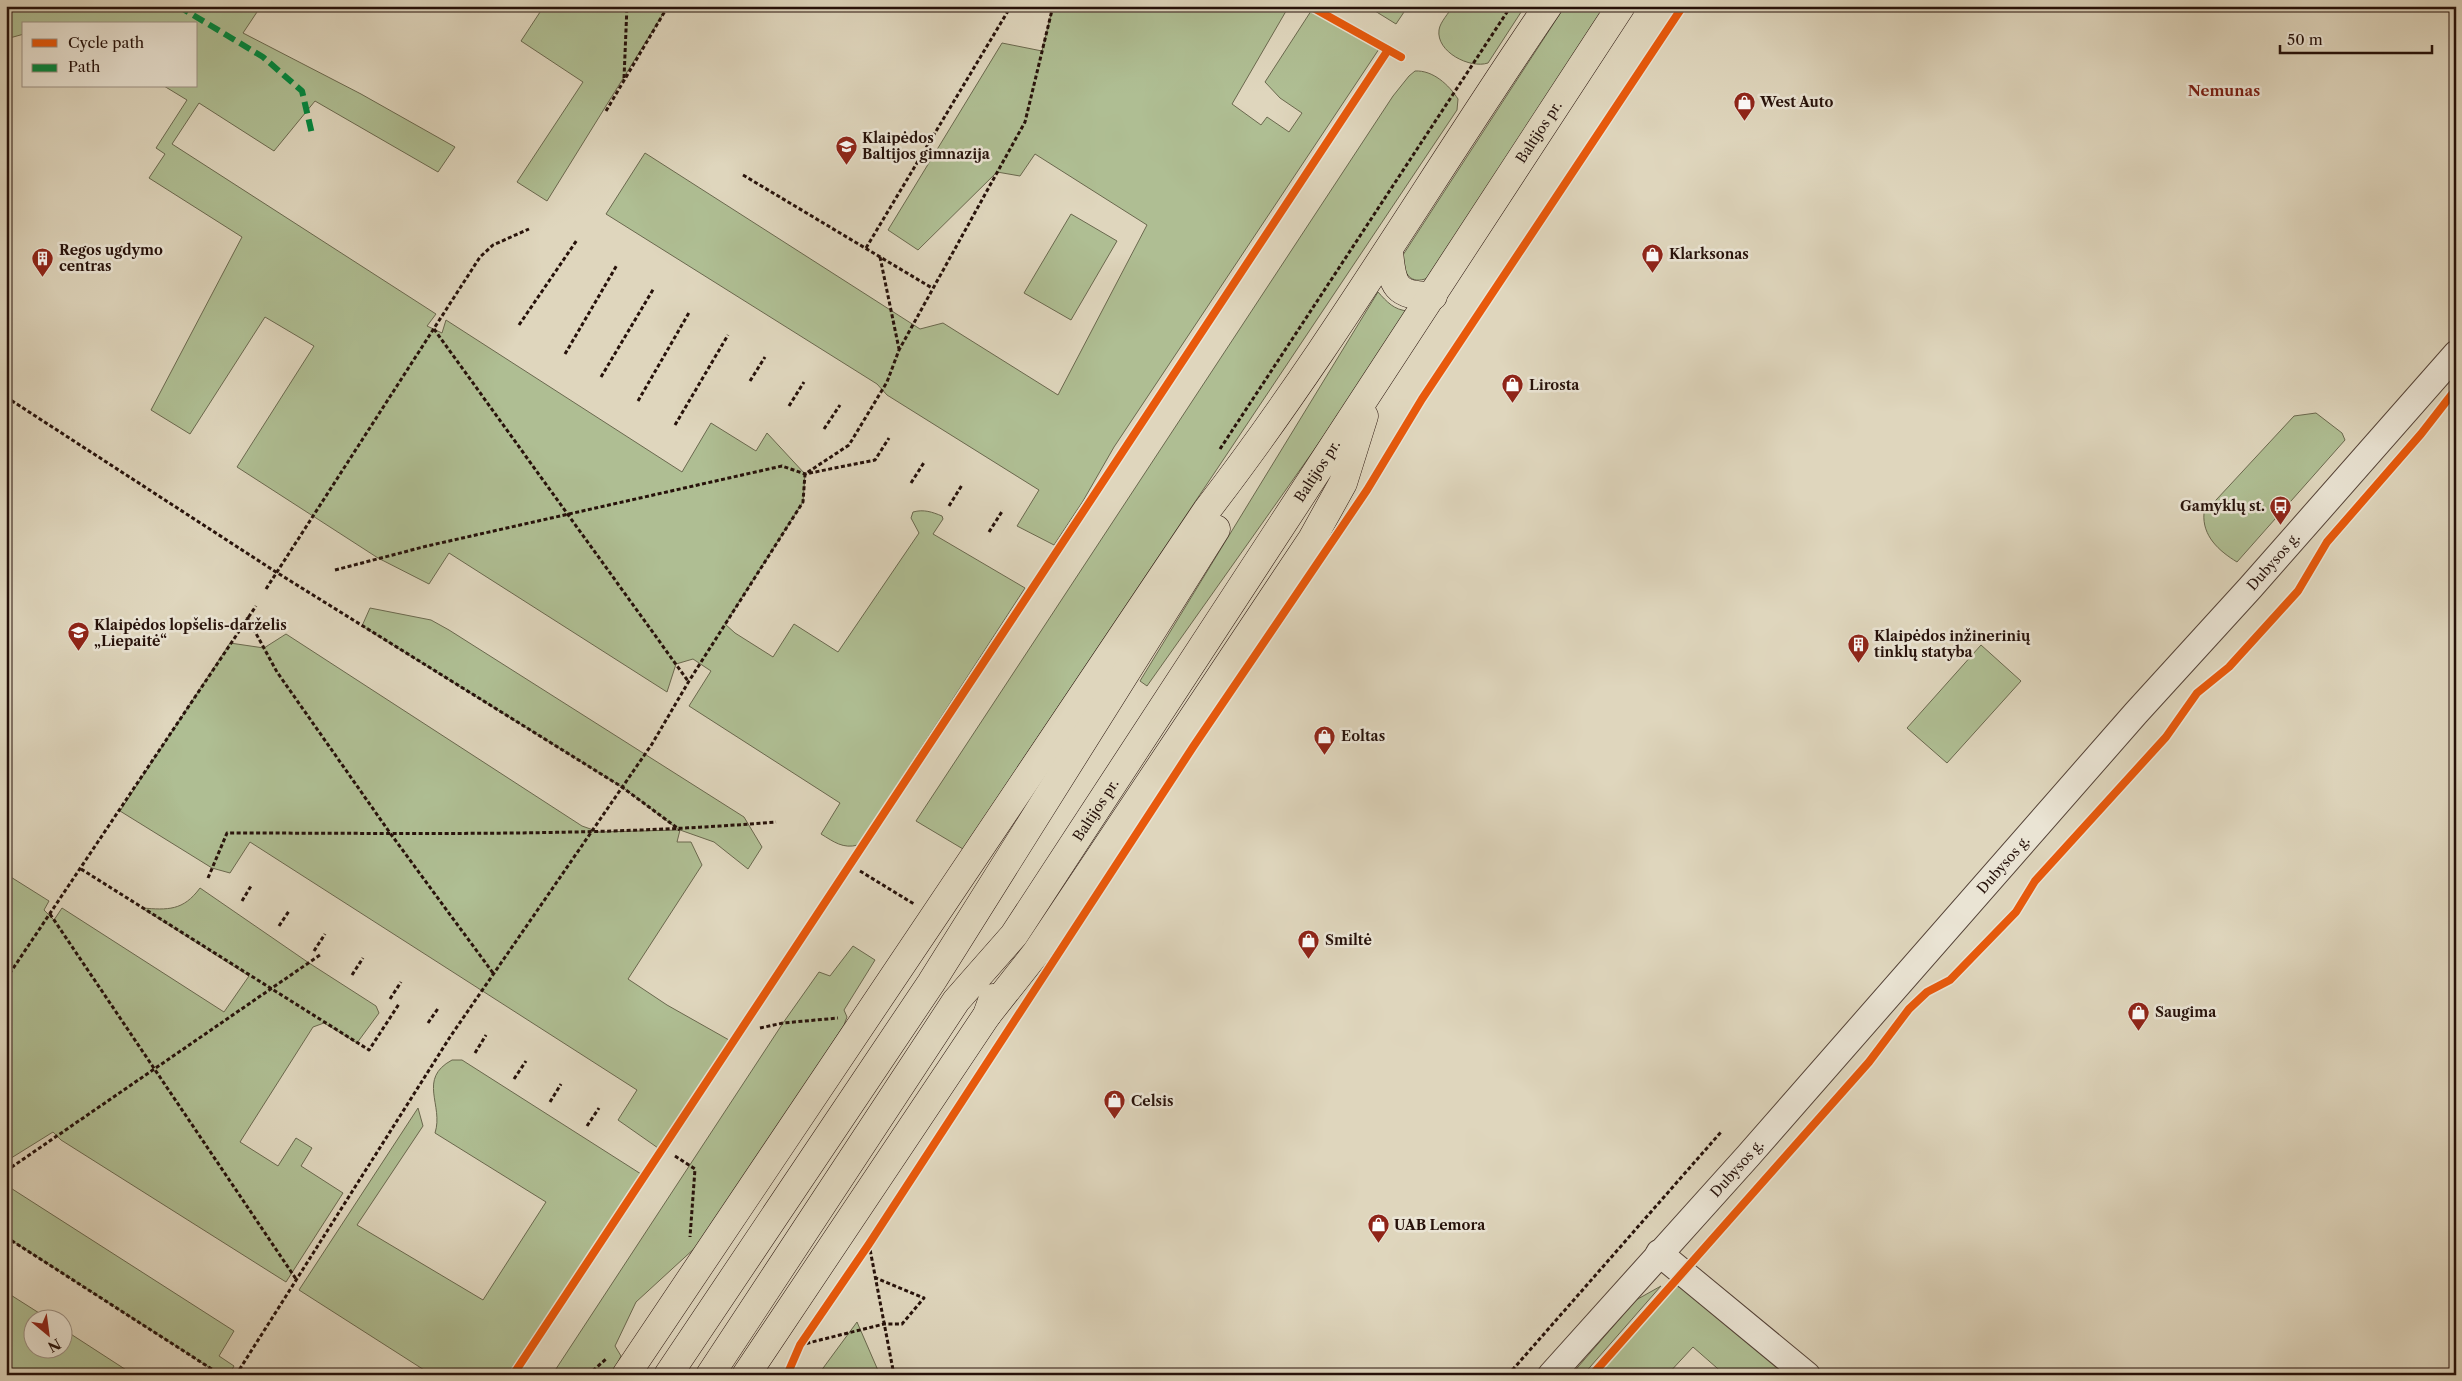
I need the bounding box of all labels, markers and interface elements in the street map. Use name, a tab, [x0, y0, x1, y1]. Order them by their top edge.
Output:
legend	[22, 22, 198, 88]
scale bar	[2280, 22, 2432, 54]
text: 50 m	[2287, 30, 2323, 49]
text: Cycle path	[68, 33, 145, 52]
text: Path	[68, 57, 101, 76]
district label: Nemunas	[2188, 81, 2260, 100]
shop icon: West Auto	[1732, 90, 1756, 121]
place label: West Auto	[1759, 93, 1833, 111]
street label: Baltijos pr.	[1512, 97, 1566, 166]
place label: Klaipėdos Baltijos gimnazija	[862, 129, 991, 163]
school or university icon: Klaipėdos Baltijos gimnazija	[834, 134, 858, 165]
place label: Regos ugdymo centras	[59, 241, 163, 275]
shop icon: Klarksonas	[1641, 242, 1665, 273]
place label: Klarksonas	[1669, 245, 1749, 263]
building icon: Regos ugdymo centras	[31, 246, 55, 277]
shop icon: Lirosta	[1501, 373, 1525, 404]
place label: Lirosta	[1529, 376, 1580, 394]
street label: Baltijos pr.	[1290, 436, 1344, 505]
bus stop icon: Gamyklų st.	[2269, 494, 2293, 525]
place label: Gamyklų st.	[2180, 497, 2265, 515]
street label: Dubysos g.	[2243, 529, 2304, 594]
place label: Klaipėdos lopšelis-darželis „Liepaitė“	[94, 616, 287, 650]
school or university icon: Klaipėdos lopšelis-darželis „Liepaitė“	[66, 621, 90, 652]
place label: Klaipėdos inžinerinių tinklų statyba	[1874, 627, 2031, 661]
building icon: Klaipėdos inžinerinių tinklų statyba	[1846, 632, 1870, 663]
shop icon: Eoltas	[1313, 724, 1337, 755]
place label: Eoltas	[1341, 727, 1385, 745]
street label: Baltijos pr.	[1069, 775, 1123, 844]
street label: Dubysos g.	[1973, 832, 2034, 897]
shop icon: Smiltė	[1297, 928, 1321, 959]
place label: Smiltė	[1325, 931, 1372, 949]
shop icon: Saugima	[2127, 1000, 2151, 1031]
place label: Saugima	[2155, 1003, 2217, 1021]
shop icon: Celsis	[1103, 1089, 1127, 1120]
place label: Celsis	[1131, 1092, 1174, 1110]
street label: Dubysos g.	[1706, 1136, 1767, 1201]
shop icon: UAB Lemora	[1366, 1213, 1390, 1244]
place label: UAB Lemora	[1394, 1216, 1486, 1234]
north arrow	[22, 1308, 72, 1358]
text: N	[45, 1335, 64, 1356]

